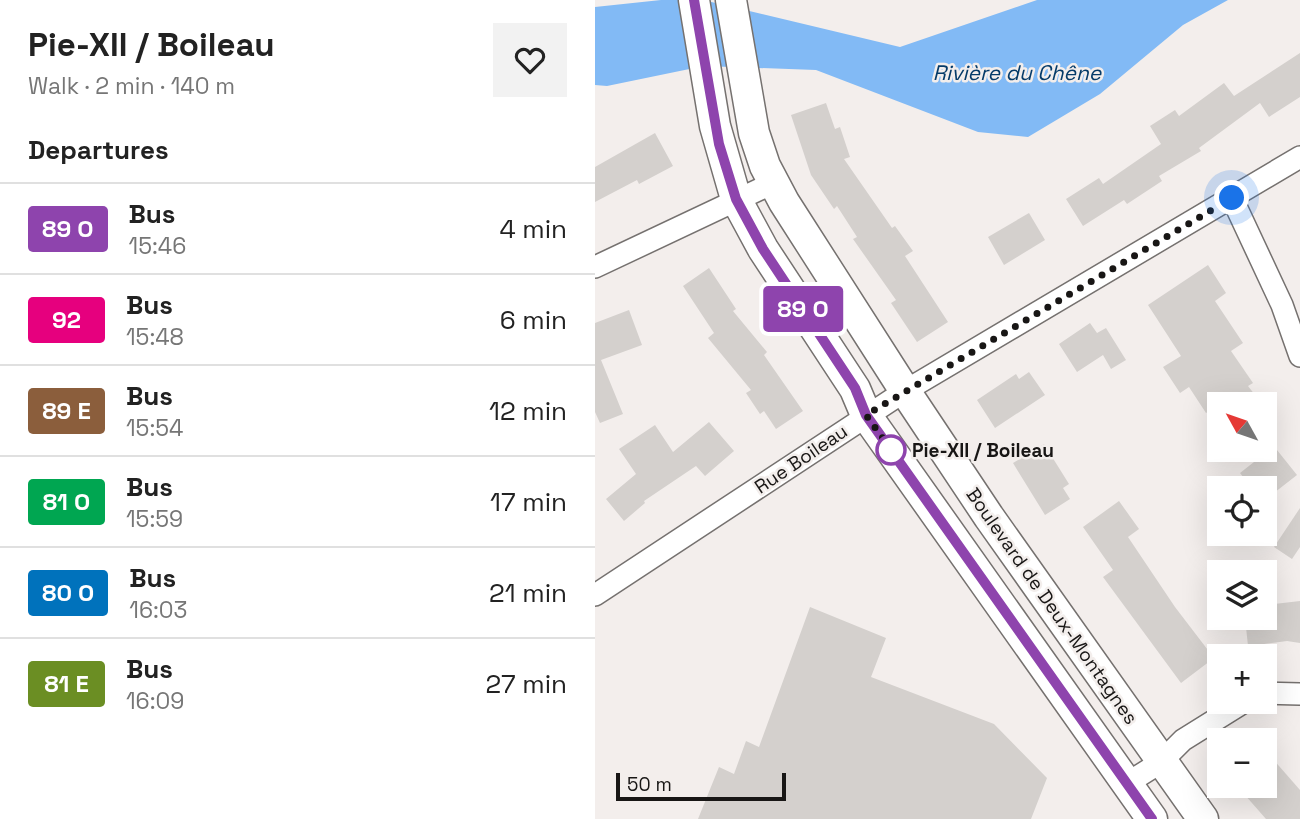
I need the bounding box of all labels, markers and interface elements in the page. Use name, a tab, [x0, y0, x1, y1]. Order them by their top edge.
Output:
button: heart	[493, 23, 567, 97]
text: Pie-XII / Boileau	[28, 24, 275, 66]
water label: Rivière du Chêne	[933, 59, 1103, 86]
text: Walk · 2 min · 140 m	[28, 71, 235, 101]
text: Departures	[28, 133, 169, 167]
your location	[1214, 180, 1249, 215]
text: Bus	[129, 197, 175, 231]
text: 4 min	[499, 212, 567, 246]
text: 89 O	[42, 213, 94, 244]
text: 15:46	[129, 231, 186, 261]
line badge: 89 O	[754, 286, 852, 332]
text: Bus	[126, 288, 173, 322]
text: 89 O	[777, 293, 829, 324]
text: 6 min	[500, 303, 567, 337]
text: 92	[52, 304, 81, 335]
text: 15:48	[126, 322, 184, 352]
text: Bus	[126, 379, 173, 413]
north arrow	[1207, 392, 1277, 462]
map controls	[1207, 392, 1277, 798]
text: 12 min	[489, 394, 567, 428]
text: 89 E	[42, 395, 91, 426]
text: 15:54	[126, 413, 183, 443]
street label: Rue Boileau	[750, 419, 852, 499]
marker: Pie-XII / Boileau	[876, 435, 906, 465]
place label: Pie-XII / Boileau	[912, 438, 1054, 463]
text: Bus	[126, 470, 173, 504]
button: locate	[1207, 476, 1277, 546]
street label: Boulevard de Deux-Montagnes	[961, 483, 1143, 729]
text: 17 min	[490, 485, 567, 519]
text: 81 O	[43, 486, 90, 517]
text: 15:59	[126, 504, 183, 534]
button: layers	[1207, 560, 1277, 630]
text: Bus	[129, 561, 176, 595]
text: 21 min	[489, 576, 567, 610]
text: 80 O	[42, 577, 94, 608]
text: 16:03	[129, 595, 187, 625]
button: +	[1207, 644, 1277, 714]
text: Bus	[126, 652, 173, 686]
text: 27 min	[486, 667, 567, 701]
text: 81 E	[44, 668, 89, 699]
text: 16:09	[126, 686, 184, 716]
button: −	[1207, 728, 1277, 798]
scale bar	[616, 770, 786, 802]
text: 50 m	[627, 772, 672, 797]

